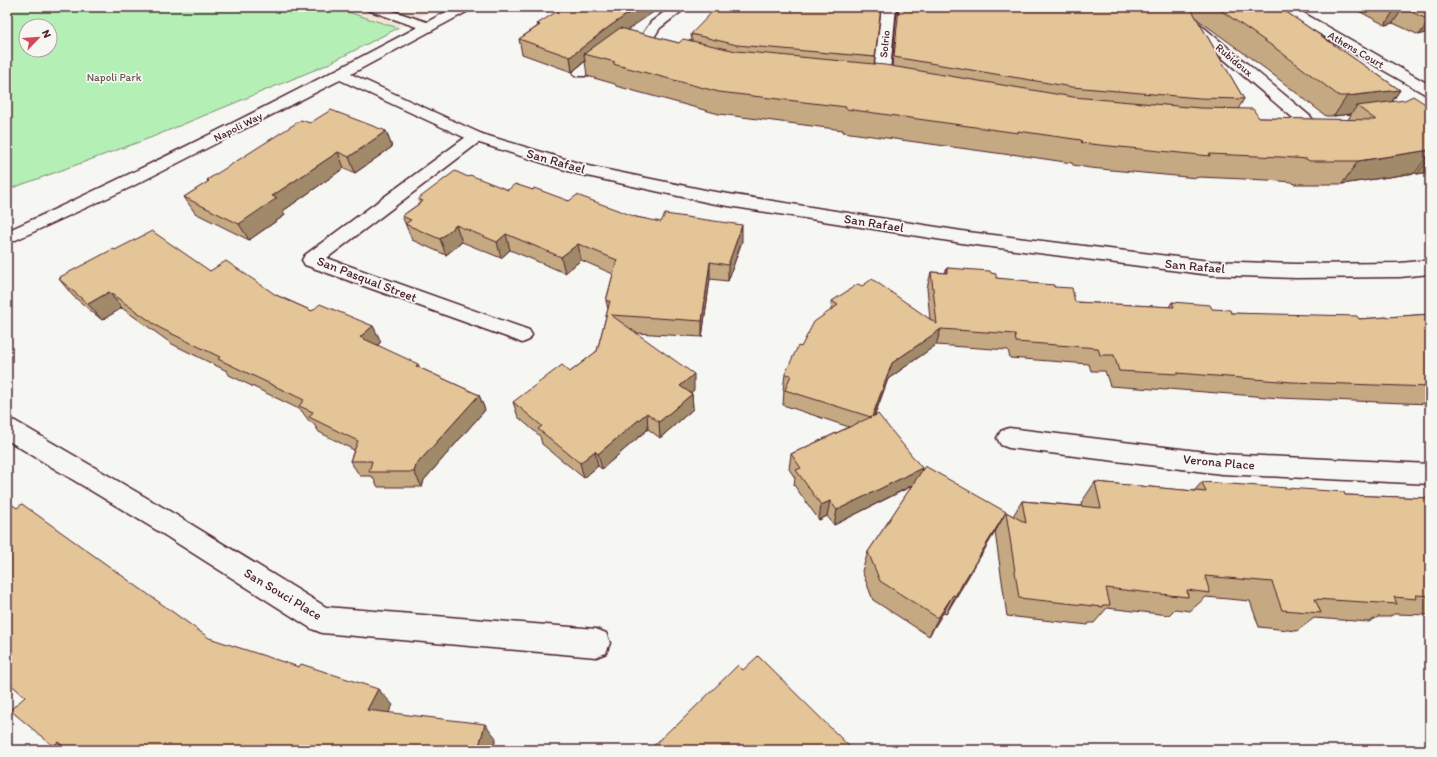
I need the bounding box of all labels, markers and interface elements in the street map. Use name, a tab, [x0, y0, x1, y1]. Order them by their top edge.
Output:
north arrow	[18, 18, 58, 58]
text: N	[39, 28, 54, 40]
street label: Solrio	[877, 29, 893, 58]
street label: Athens Court	[1326, 29, 1386, 71]
street label: Rubidoux	[1213, 41, 1256, 80]
park label: Napoli Park	[87, 71, 142, 84]
street label: Napoli Way	[211, 109, 265, 145]
street label: San Rafael	[525, 145, 587, 177]
street label: San Rafael	[843, 211, 905, 235]
street label: San Pasqual Street	[315, 253, 419, 305]
street label: San Rafael	[1164, 256, 1226, 276]
street label: Verona Place	[1183, 451, 1255, 473]
street label: San Souci Place	[242, 565, 324, 623]

